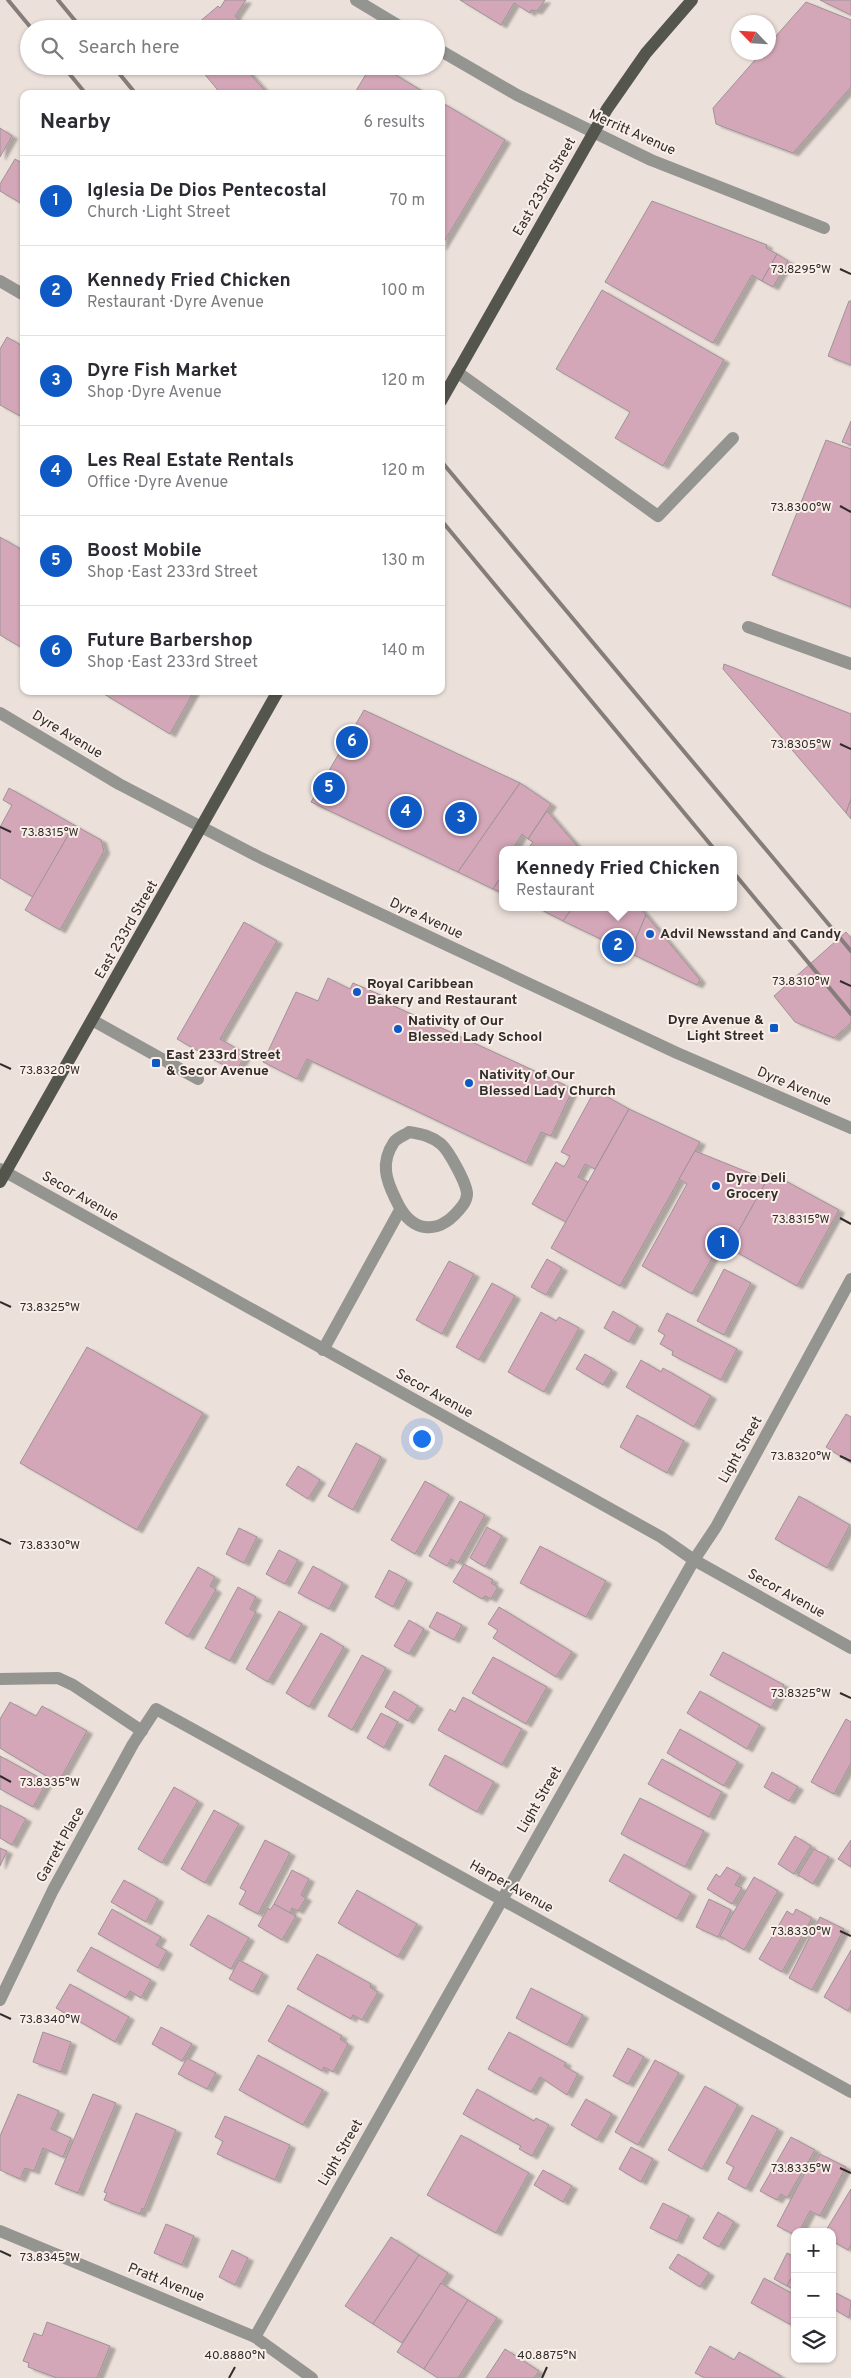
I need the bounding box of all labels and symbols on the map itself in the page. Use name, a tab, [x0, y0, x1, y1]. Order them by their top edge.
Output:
north arrow	[731, 15, 776, 60]
street label: Merritt Avenue	[586, 106, 678, 160]
street label: East 233rd Street	[510, 135, 580, 239]
text: 73.8295°W	[771, 262, 831, 278]
text: 73.8300°W	[771, 500, 831, 516]
street label: Dyre Avenue	[29, 707, 105, 763]
pin: 6	[336, 723, 368, 761]
text: 73.8305°W	[771, 737, 831, 753]
pin: 5	[313, 769, 345, 807]
pin: 4	[390, 793, 422, 831]
pin: 3	[445, 799, 477, 837]
text: 73.8315°W	[21, 825, 79, 841]
street label: East 233rd Street	[92, 878, 162, 982]
street label: Dyre Avenue	[387, 895, 465, 943]
place label: Advil Newsstand and Candy	[660, 926, 841, 943]
pin: 2	[602, 927, 634, 965]
marker: Advil Newsstand and Candy	[644, 928, 656, 940]
text: 73.8310°W	[772, 974, 830, 990]
place label: Royal Caribbean Bakery and Restaurant	[367, 976, 517, 1009]
marker: Royal Caribbean Bakery and Restaurant	[351, 986, 363, 998]
place label: Dyre Avenue & Light Street	[668, 1012, 764, 1045]
place label: Nativity of Our Blessed Lady School	[408, 1013, 542, 1046]
marker: Dyre Avenue & Light Street	[768, 1022, 780, 1034]
marker: Nativity of Our Blessed Lady School	[392, 1023, 404, 1035]
place label: East 233rd Street & Secor Avenue	[166, 1047, 281, 1080]
marker: East 233rd Street & Secor Avenue	[150, 1057, 162, 1069]
text: 73.8320°W	[20, 1063, 80, 1079]
street label: Dyre Avenue	[754, 1064, 834, 1110]
place label: Nativity of Our Blessed Lady Church	[479, 1067, 616, 1100]
marker: Nativity of Our Blessed Lady Church	[463, 1077, 475, 1089]
street label: Secor Avenue	[39, 1168, 121, 1226]
place label: Dyre Deli Grocery	[726, 1170, 786, 1203]
marker: Dyre Deli Grocery	[710, 1180, 722, 1192]
text: 73.8315°W	[772, 1212, 830, 1228]
pin: 1	[707, 1224, 739, 1262]
text: 73.8325°W	[20, 1300, 80, 1316]
street label: Secor Avenue	[392, 1366, 476, 1422]
street label: Light Street	[716, 1413, 766, 1487]
your location	[409, 1426, 435, 1452]
text: 73.8320°W	[771, 1449, 831, 1465]
text: 73.8330°W	[20, 1538, 80, 1554]
street label: Secor Avenue	[744, 1566, 828, 1622]
text: 73.8325°W	[771, 1686, 831, 1702]
street label: Light Street	[514, 1764, 566, 1836]
text: 73.8335°W	[20, 1775, 80, 1791]
street label: Garrett Place	[33, 1804, 89, 1886]
street label: Harper Avenue	[466, 1857, 556, 1917]
text: 73.8330°W	[771, 1924, 831, 1940]
text: 73.8340°W	[20, 2012, 80, 2028]
street label: Light Street	[315, 2117, 367, 2189]
text: 73.8335°W	[771, 2161, 831, 2177]
text: 73.8345°W	[20, 2250, 80, 2266]
street label: Pratt Avenue	[125, 2260, 207, 2306]
text: 40.8880°N	[205, 2348, 265, 2364]
text: 40.8875°N	[517, 2348, 577, 2364]

